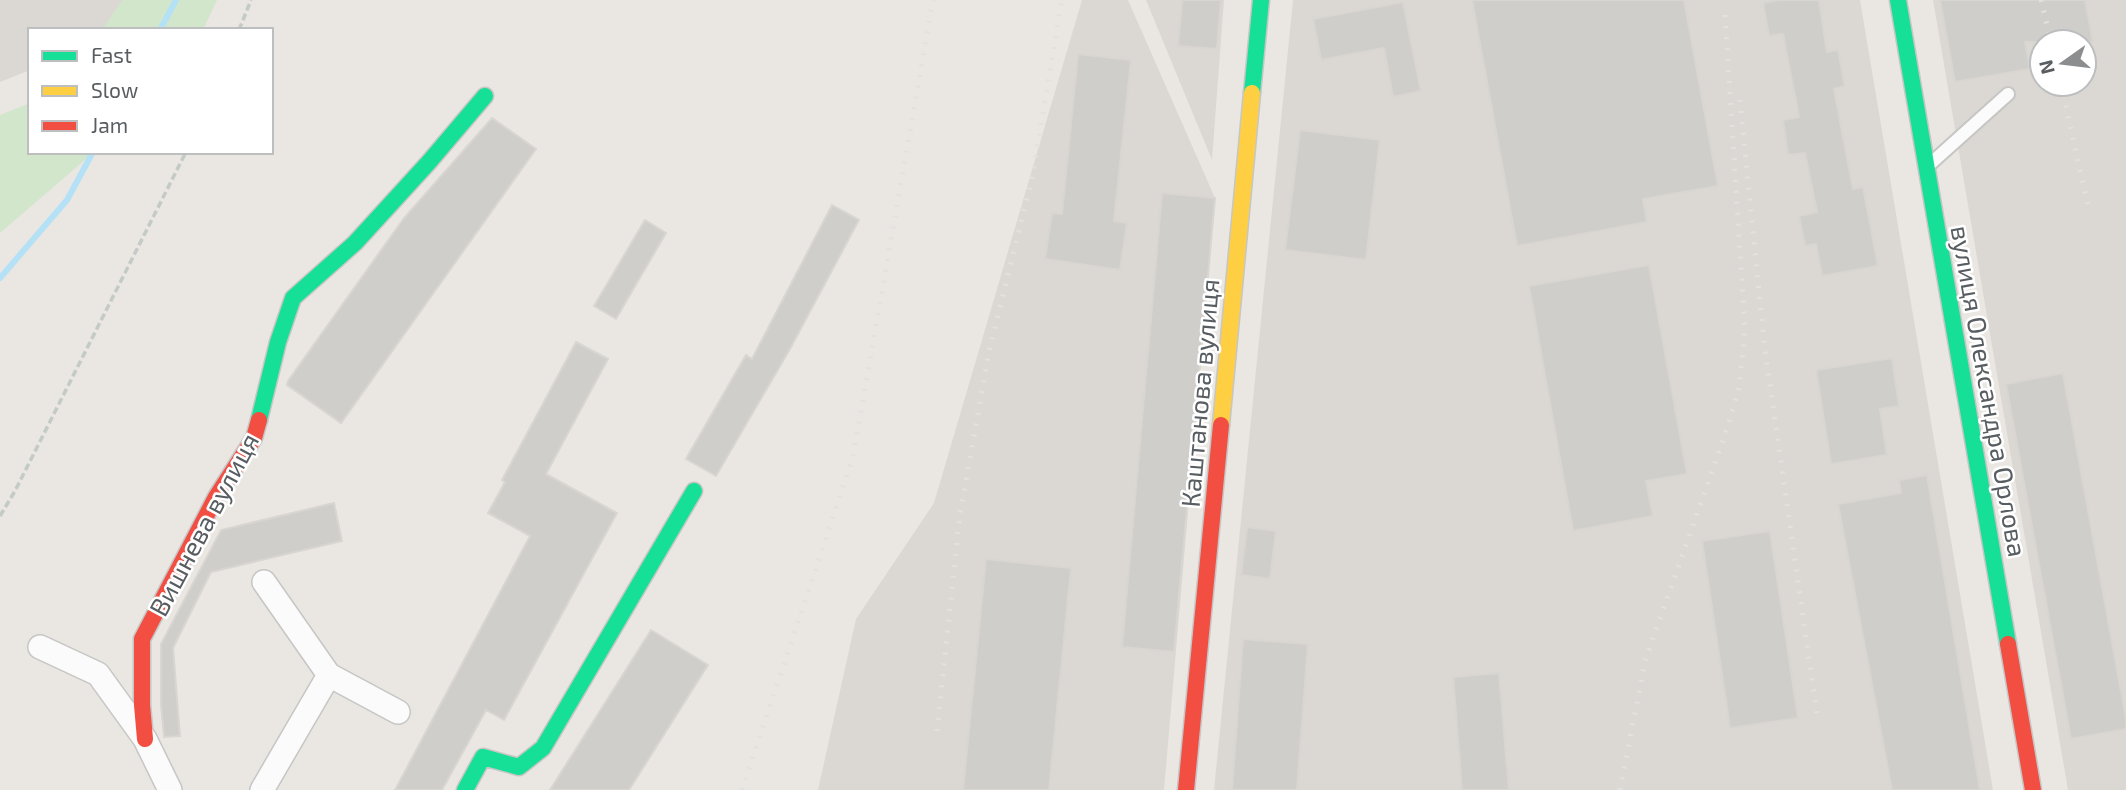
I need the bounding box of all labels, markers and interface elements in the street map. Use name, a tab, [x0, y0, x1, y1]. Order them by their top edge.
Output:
legend	[28, 28, 273, 154]
north arrow	[2028, 28, 2098, 98]
text: Fast	[91, 42, 132, 67]
text: N	[2033, 58, 2059, 77]
text: Slow	[91, 77, 138, 102]
text: Jam	[91, 112, 128, 137]
street label: вулиця Олександра Орлова	[1945, 223, 2034, 559]
street label: Каштанова вулиця	[1174, 277, 1225, 509]
street label: Вишнева вулиця	[142, 427, 265, 621]

